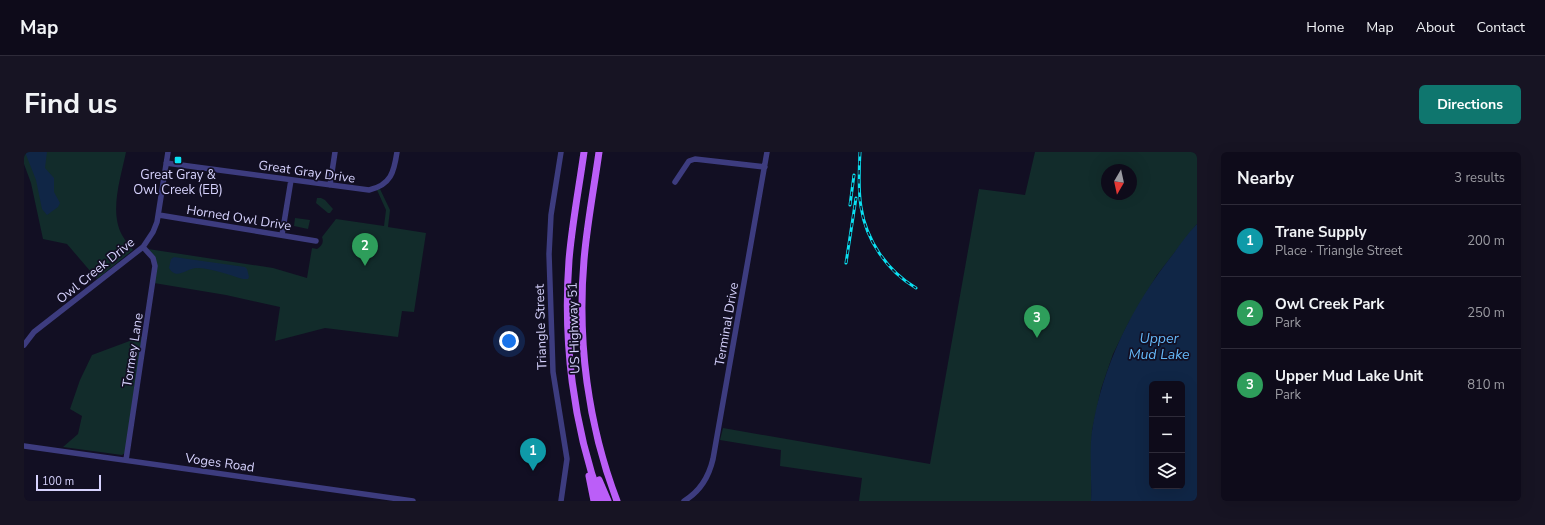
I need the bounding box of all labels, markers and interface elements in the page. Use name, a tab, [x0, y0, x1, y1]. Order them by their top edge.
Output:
text: Map	[20, 15, 58, 41]
text: Home	[1306, 18, 1344, 37]
text: Map	[1366, 18, 1394, 37]
text: About	[1416, 18, 1455, 37]
text: Contact	[1477, 18, 1525, 37]
text: Find us	[24, 85, 118, 123]
button: Directions	[1419, 85, 1521, 124]
marker: Great Gray & Owl Creek (EB)	[173, 155, 183, 165]
street label: Great Gray Drive	[257, 156, 356, 188]
north arrow	[1101, 164, 1137, 200]
place label: Great Gray & Owl Creek (EB)	[133, 166, 223, 199]
text: Nearby	[1237, 167, 1294, 190]
text: 3 results	[1454, 169, 1505, 187]
street label: Horned Owl Drive	[185, 201, 293, 235]
text: Trane Supply	[1275, 222, 1367, 242]
text: 1	[1246, 232, 1254, 250]
text: 200 m	[1467, 232, 1505, 250]
pin: 2	[352, 233, 378, 266]
street label: Owl Creek Drive	[53, 234, 139, 308]
text: Place · Triangle Street	[1275, 242, 1402, 260]
street label: Terminal Drive	[711, 281, 743, 368]
street label: US Highway 51	[563, 282, 585, 374]
street label: Triangle Street	[530, 283, 551, 370]
text: Owl Creek Park	[1275, 294, 1384, 314]
text: 2	[1246, 304, 1254, 322]
text: 250 m	[1467, 304, 1505, 322]
pin: 3	[1024, 305, 1050, 338]
street label: Tormey Lane	[118, 312, 148, 389]
text: Park	[1275, 314, 1301, 332]
water label: Upper Mud Lake	[1129, 329, 1190, 364]
your location	[499, 331, 519, 351]
text: Upper Mud Lake Unit	[1275, 366, 1423, 386]
text: 3	[1246, 376, 1254, 394]
text: 810 m	[1467, 376, 1505, 394]
map controls	[1149, 381, 1185, 489]
button: +	[1149, 381, 1185, 417]
text: Park	[1275, 386, 1301, 404]
button: −	[1149, 417, 1185, 453]
pin: 1	[520, 438, 546, 471]
street label: Voges Road	[183, 449, 256, 477]
button: layers	[1149, 453, 1185, 489]
scale bar	[36, 473, 101, 492]
text: 100 m	[42, 474, 74, 489]

